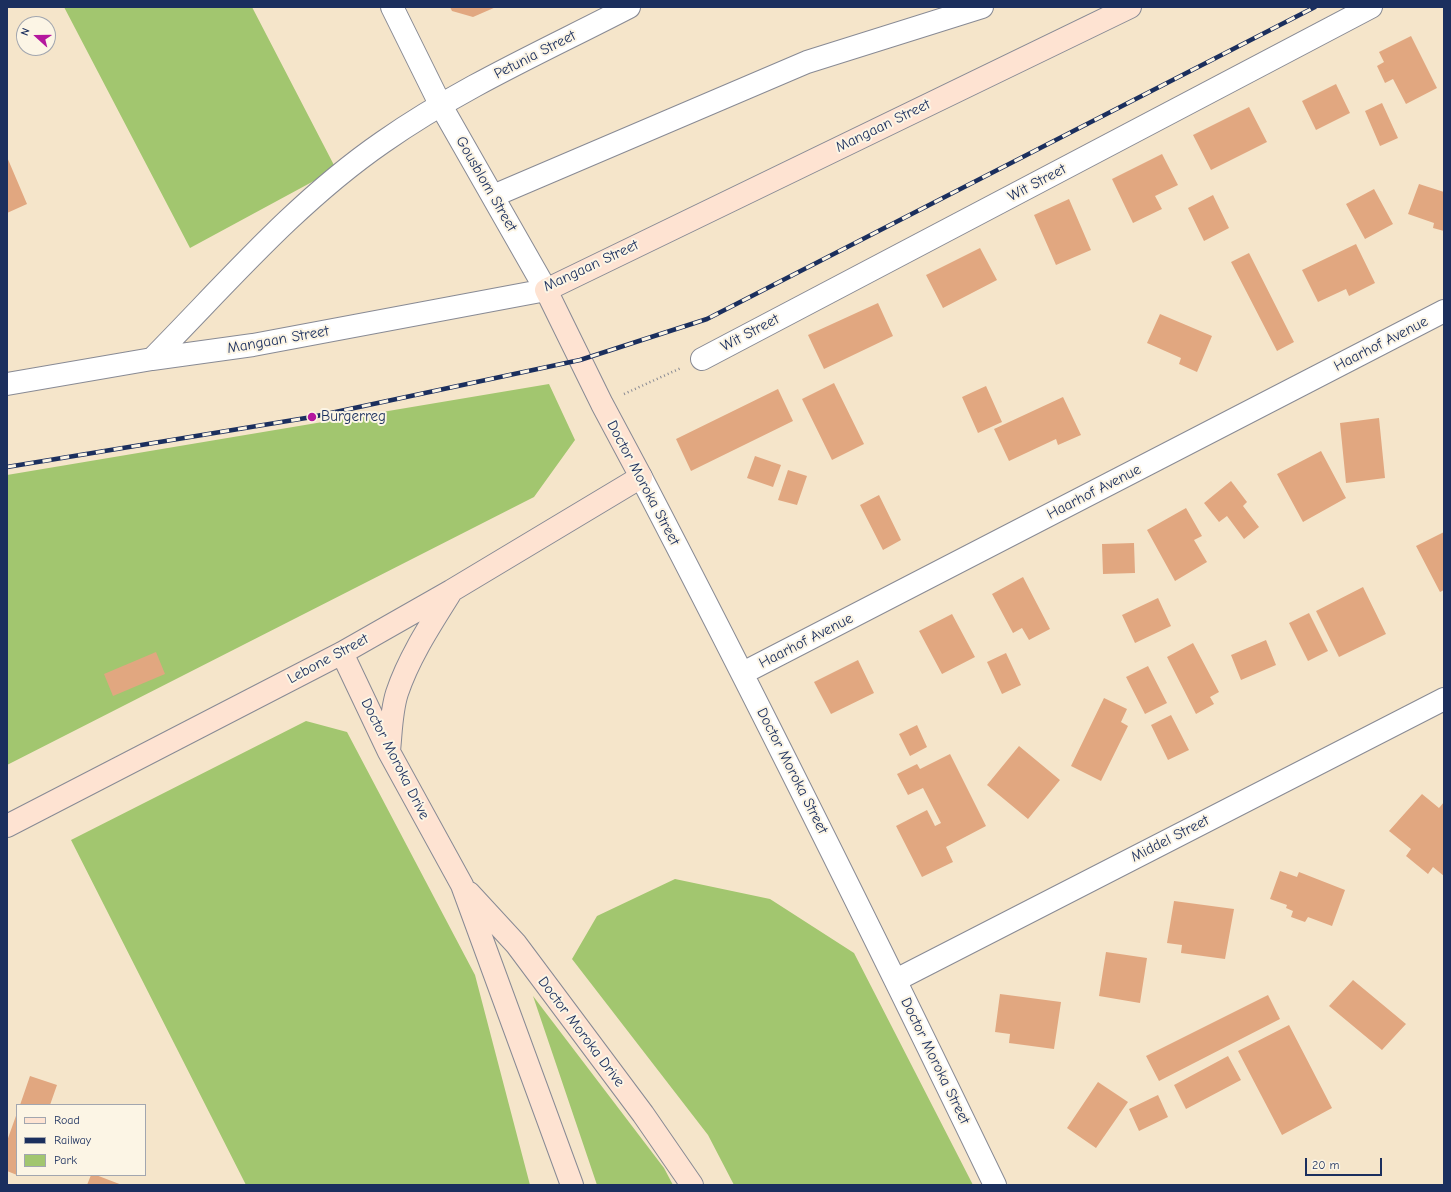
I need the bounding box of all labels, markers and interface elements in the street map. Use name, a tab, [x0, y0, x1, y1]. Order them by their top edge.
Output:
north arrow	[16, 16, 56, 56]
text: N	[18, 26, 33, 38]
street label: Petunia Street	[491, 27, 579, 83]
street label: Mangaan Street	[833, 95, 933, 157]
street label: Gousblom Street	[452, 133, 520, 235]
street label: Wit Street	[1005, 160, 1069, 206]
street label: Mangaan Street	[541, 236, 641, 296]
street label: Wit Street	[718, 310, 782, 356]
street label: Haarhof Avenue	[1331, 313, 1431, 375]
street label: Mangaan Street	[226, 322, 330, 358]
place label: Burgerreg	[321, 408, 386, 426]
marker: Burgerreg	[306, 411, 318, 423]
street label: Doctor Moroka Street	[602, 418, 684, 548]
street label: Haarhof Avenue	[1044, 461, 1144, 523]
street label: Haarhof Avenue	[756, 610, 856, 672]
street label: Lebone Street	[284, 630, 372, 688]
street label: Doctor Moroka Drive	[357, 695, 433, 823]
street label: Doctor Moroka Street	[752, 705, 832, 837]
street label: Middel Street	[1128, 812, 1212, 866]
street label: Doctor Moroka Drive	[534, 973, 628, 1091]
street label: Doctor Moroka Street	[896, 995, 974, 1127]
legend	[16, 1104, 146, 1176]
text: Road	[54, 1113, 80, 1127]
text: Railway	[54, 1133, 91, 1147]
scale bar	[1307, 1150, 1384, 1176]
text: Park	[54, 1153, 77, 1167]
text: 20 m	[1312, 1158, 1340, 1172]

